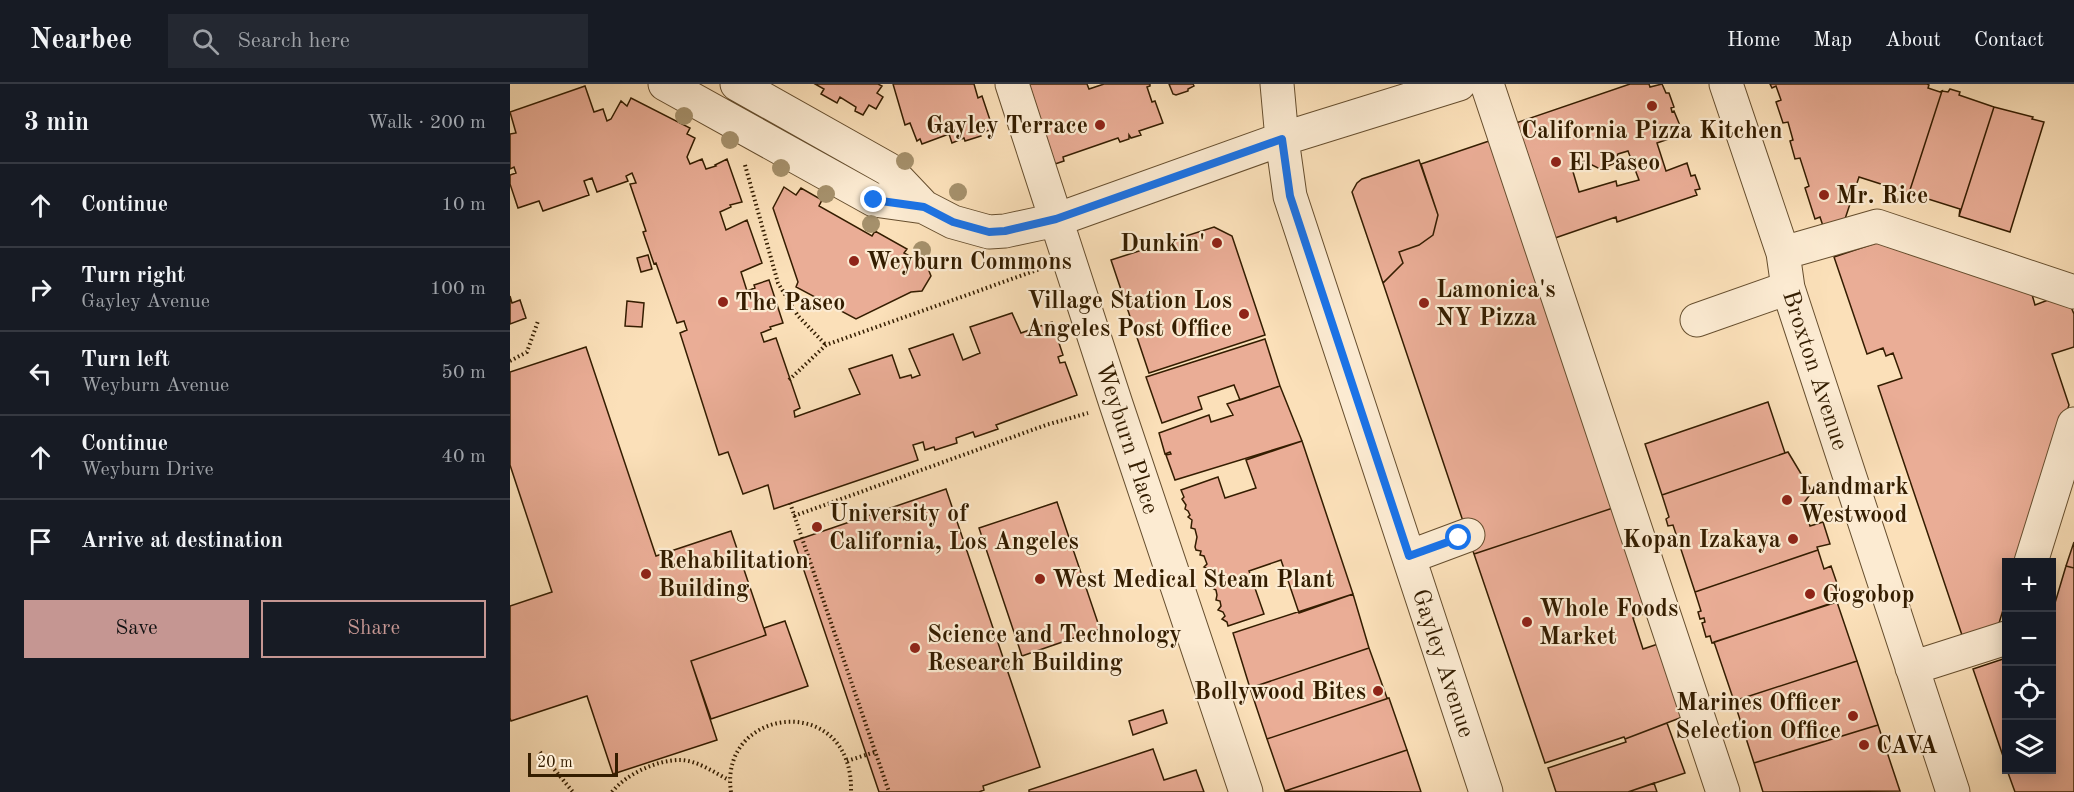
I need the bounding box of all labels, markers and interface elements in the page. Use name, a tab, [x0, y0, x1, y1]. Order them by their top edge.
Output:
search box	[168, 14, 588, 68]
icon: search	[189, 25, 222, 58]
text: Nearbee	[30, 27, 132, 55]
text: Search here	[237, 30, 350, 52]
text: Home	[1727, 30, 1780, 51]
text: Map	[1813, 30, 1852, 51]
text: About	[1885, 30, 1941, 51]
text: Contact	[1974, 30, 2044, 51]
marker: California Pizza Kitchen	[1645, 99, 1659, 113]
text: 3 min	[24, 110, 89, 136]
text: Walk · 200 m	[367, 113, 486, 133]
place label: Gayley Terrace	[926, 115, 1088, 139]
marker: Gayley Terrace	[1093, 118, 1107, 132]
place label: California Pizza Kitchen	[1521, 120, 1783, 144]
place label: El Paseo	[1568, 152, 1660, 176]
marker: El Paseo	[1549, 155, 1563, 169]
place label: Mr. Rice	[1836, 185, 1928, 209]
route end	[860, 186, 886, 212]
marker: Mr. Rice	[1817, 188, 1831, 202]
icon: ahead	[24, 189, 57, 222]
text: Continue	[81, 194, 168, 216]
text: 10 m	[441, 195, 486, 215]
place label: Dunkin'	[1120, 233, 1205, 257]
marker: Dunkin'	[1210, 236, 1224, 250]
place label: Weyburn Commons	[866, 251, 1072, 275]
marker: Weyburn Commons	[847, 254, 861, 268]
text: Turn right	[81, 265, 185, 287]
icon: right	[24, 273, 57, 306]
text: 100 m	[430, 279, 486, 299]
place label: Lamonica's NY Pizza	[1436, 279, 1556, 331]
street label: Broxton Avenue	[1777, 288, 1851, 453]
place label: Village Station Los Angeles Post Office	[1025, 290, 1232, 342]
text: Gayley Avenue	[81, 292, 210, 312]
place label: The Paseo	[735, 292, 845, 316]
marker: The Paseo	[716, 295, 730, 309]
marker: Lamonica's NY Pizza	[1417, 296, 1431, 310]
marker: Village Station Los Angeles Post Office	[1237, 307, 1251, 321]
text: Turn left	[81, 349, 170, 371]
icon: left	[24, 357, 57, 390]
street label: Weyburn Place	[1090, 360, 1162, 517]
text: 50 m	[441, 363, 486, 383]
text: Weyburn Avenue	[81, 376, 229, 396]
text: Continue	[81, 433, 168, 455]
icon: ahead	[24, 441, 57, 474]
text: 40 m	[441, 447, 486, 467]
text: Weyburn Drive	[81, 460, 214, 480]
place label: Landmark Westwood	[1799, 476, 1909, 528]
marker: Landmark Westwood	[1780, 493, 1794, 507]
place label: University of California, Los Angeles	[829, 503, 1079, 555]
marker: University of California, Los Angeles	[810, 520, 824, 534]
route start	[1445, 524, 1471, 550]
icon: arrive	[24, 525, 57, 558]
place label: Kopan Izakaya	[1623, 529, 1781, 553]
text: Arrive at destination	[81, 530, 283, 552]
marker: Kopan Izakaya	[1786, 532, 1800, 546]
place label: Rehabilitation Building	[658, 550, 809, 602]
map controls	[2002, 558, 2056, 774]
button: +	[2002, 558, 2056, 612]
marker: Rehabilitation Building	[639, 567, 653, 581]
place label: West Medical Steam Plant	[1052, 569, 1335, 593]
marker: West Medical Steam Plant	[1033, 572, 1047, 586]
place label: Gogobop	[1822, 584, 1915, 608]
street label: Gayley Avenue	[1407, 586, 1477, 741]
marker: Gogobop	[1803, 587, 1817, 601]
place label: Whole Foods Market	[1539, 598, 1678, 650]
button: Save	[24, 600, 249, 658]
button: Share	[261, 600, 486, 658]
button: −	[2002, 612, 2056, 666]
marker: Whole Foods Market	[1520, 615, 1534, 629]
place label: Science and Technology Research Building	[927, 624, 1182, 676]
marker: Science and Technology Research Building	[908, 641, 922, 655]
button: locate	[2002, 666, 2056, 720]
place label: Bollywood Bites	[1194, 681, 1366, 705]
marker: Bollywood Bites	[1371, 684, 1385, 698]
place label: Marines Officer Selection Office	[1675, 692, 1841, 744]
marker: Marines Officer Selection Office	[1846, 709, 1860, 723]
button: layers	[2002, 720, 2056, 774]
place label: CAVA	[1876, 735, 1938, 759]
marker: CAVA	[1857, 738, 1871, 752]
scale bar	[528, 750, 618, 778]
text: 20 m	[537, 755, 573, 771]

